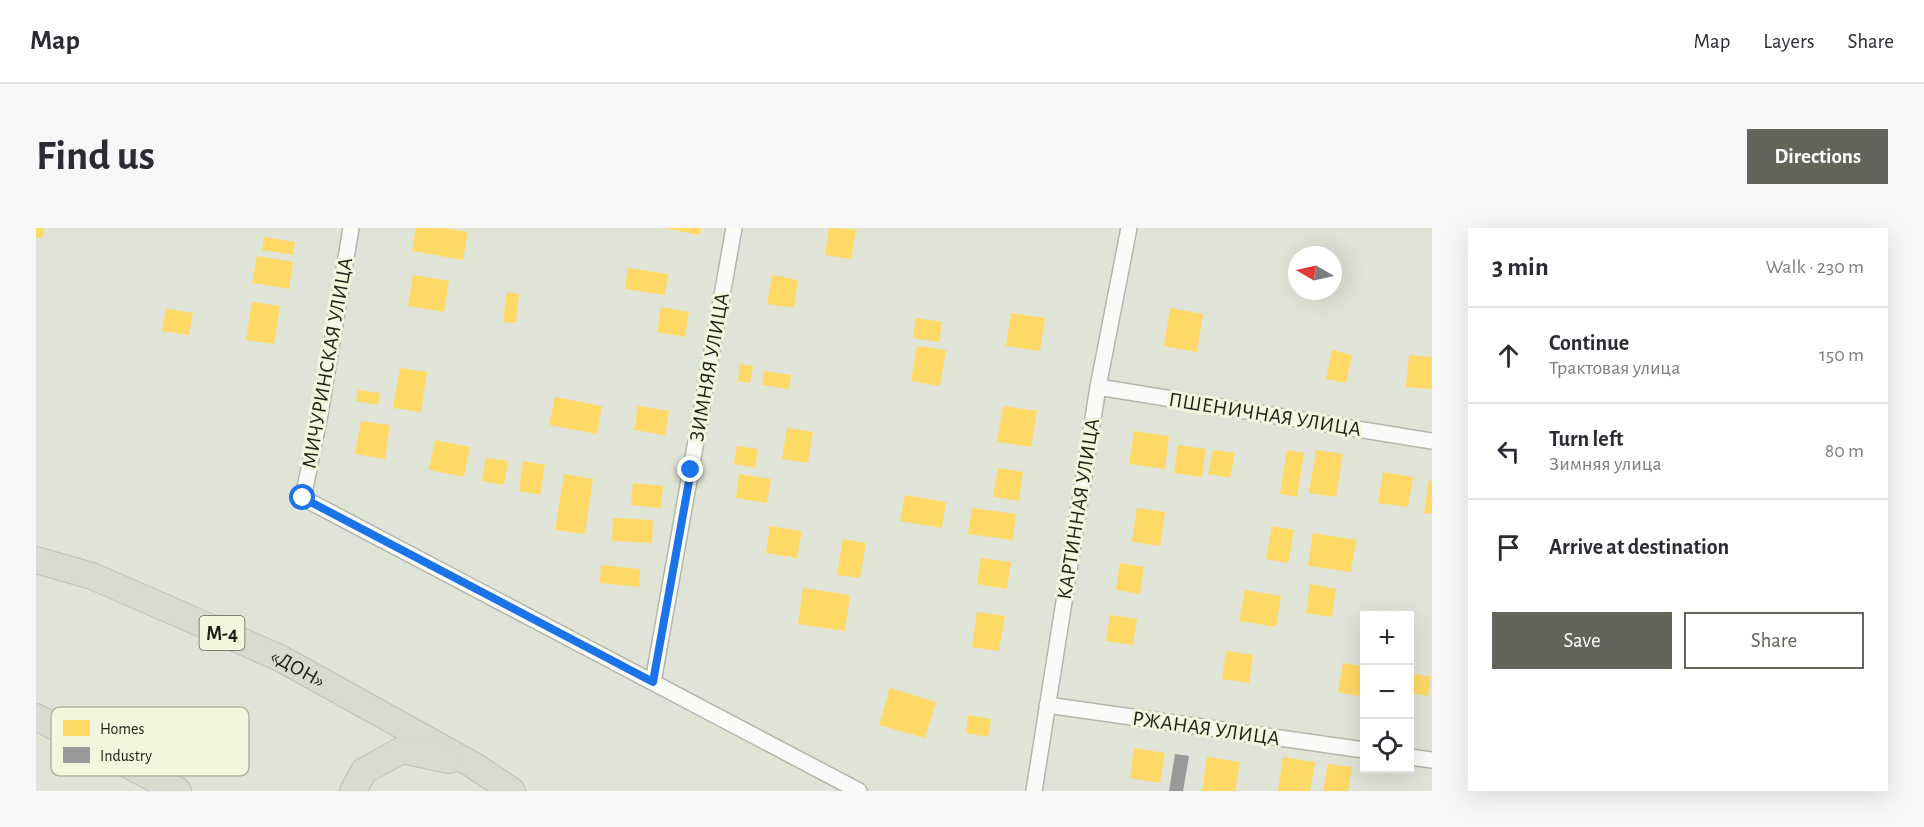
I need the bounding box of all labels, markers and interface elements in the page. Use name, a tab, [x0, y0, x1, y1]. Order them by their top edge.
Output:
text: Map	[30, 27, 80, 55]
text: Map	[1694, 31, 1730, 52]
text: Layers	[1763, 31, 1814, 52]
text: Share	[1847, 31, 1894, 52]
button: Directions	[1747, 129, 1888, 184]
text: Find us	[36, 135, 155, 177]
north arrow	[1288, 246, 1342, 300]
text: 3 min	[1492, 254, 1549, 280]
street label: МИЧУРИНСКАЯ УЛИЦА	[299, 256, 356, 470]
text: Walk · 230 m	[1766, 257, 1864, 277]
street label: ЗИМНЯЯ УЛИЦА	[686, 291, 733, 443]
text: Continue	[1549, 332, 1629, 354]
icon: ahead	[1492, 339, 1525, 372]
text: 150 m	[1819, 345, 1864, 365]
text: Трактовая улица	[1549, 358, 1680, 378]
street label: ПШЕНИЧНАЯ УЛИЦА	[1167, 389, 1363, 440]
street label: КАРТИННАЯ УЛИЦА	[1054, 417, 1103, 601]
text: Turn left	[1549, 428, 1623, 450]
icon: left	[1492, 435, 1525, 468]
text: 80 m	[1825, 441, 1864, 461]
text: Зимняя улица	[1549, 454, 1662, 474]
route end	[677, 456, 703, 482]
route start	[289, 484, 315, 510]
icon: arrive	[1492, 531, 1525, 564]
text: Arrive at destination	[1549, 536, 1729, 558]
map controls	[1360, 611, 1414, 773]
button: +	[1360, 611, 1414, 665]
button: Save	[1492, 612, 1672, 669]
button: Share	[1684, 612, 1864, 669]
road number: М-4	[200, 616, 244, 650]
street label: «ДОН»	[267, 645, 329, 692]
button: −	[1360, 665, 1414, 719]
legend	[51, 707, 249, 776]
street label: РЖАНАЯ УЛИЦА	[1131, 708, 1281, 749]
button: locate	[1360, 719, 1414, 773]
text: Homes	[100, 721, 144, 737]
text: Industry	[100, 748, 152, 765]

